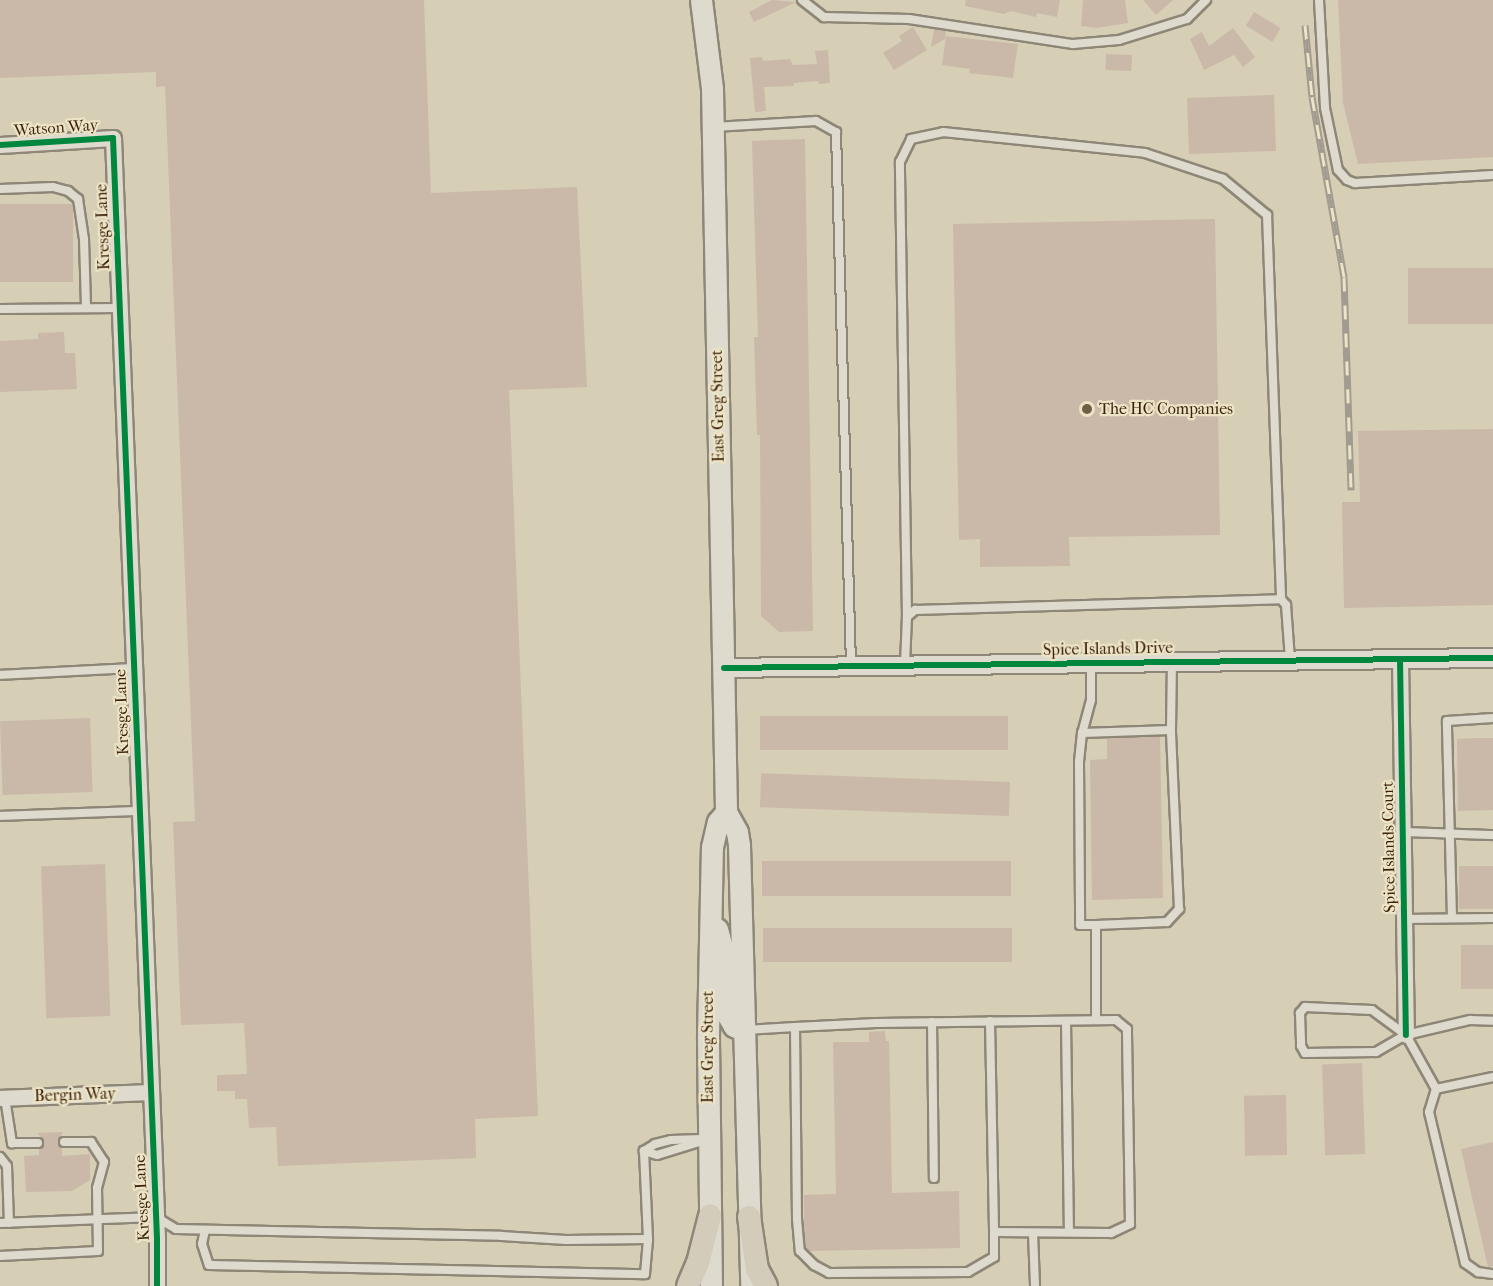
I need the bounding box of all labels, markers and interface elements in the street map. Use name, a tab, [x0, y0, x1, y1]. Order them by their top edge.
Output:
street label: Watson Way	[13, 115, 99, 141]
street label: Kresge Lane	[92, 184, 114, 270]
street label: East Greg Street	[707, 350, 729, 462]
place label: The HC Companies	[1099, 399, 1233, 419]
marker: The HC Companies	[1080, 402, 1094, 416]
street label: Spice Islands Drive	[1043, 638, 1173, 660]
street label: Kresge Lane	[111, 669, 133, 755]
street label: Spice Islands Court	[1378, 781, 1400, 913]
street label: East Greg Street	[698, 991, 718, 1103]
street label: Bergin Way	[34, 1084, 116, 1106]
street label: Kresge Lane	[130, 1154, 154, 1242]

